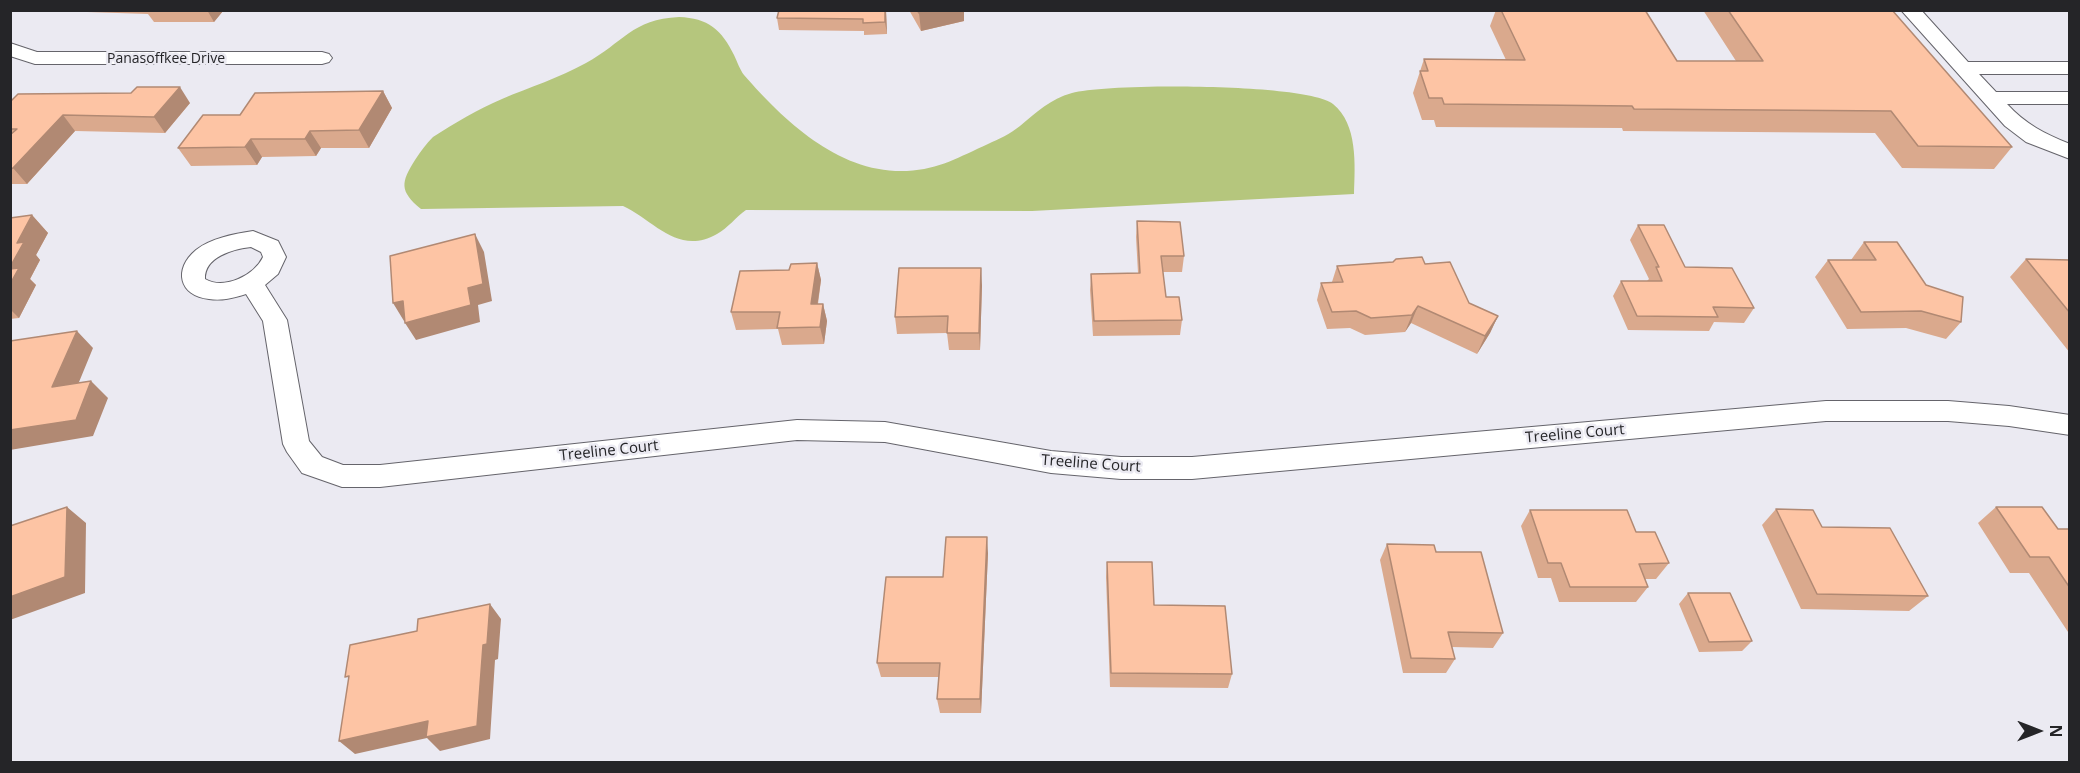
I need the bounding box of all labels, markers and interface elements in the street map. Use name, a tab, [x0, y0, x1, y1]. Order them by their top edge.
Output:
street label: Panasoffkee Drive	[107, 51, 225, 67]
street label: Treeline Court	[1525, 421, 1625, 447]
street label: Treeline Court	[559, 437, 659, 465]
street label: Treeline Court	[1041, 452, 1141, 476]
north arrow	[2008, 701, 2068, 761]
text: N	[2045, 724, 2067, 738]

